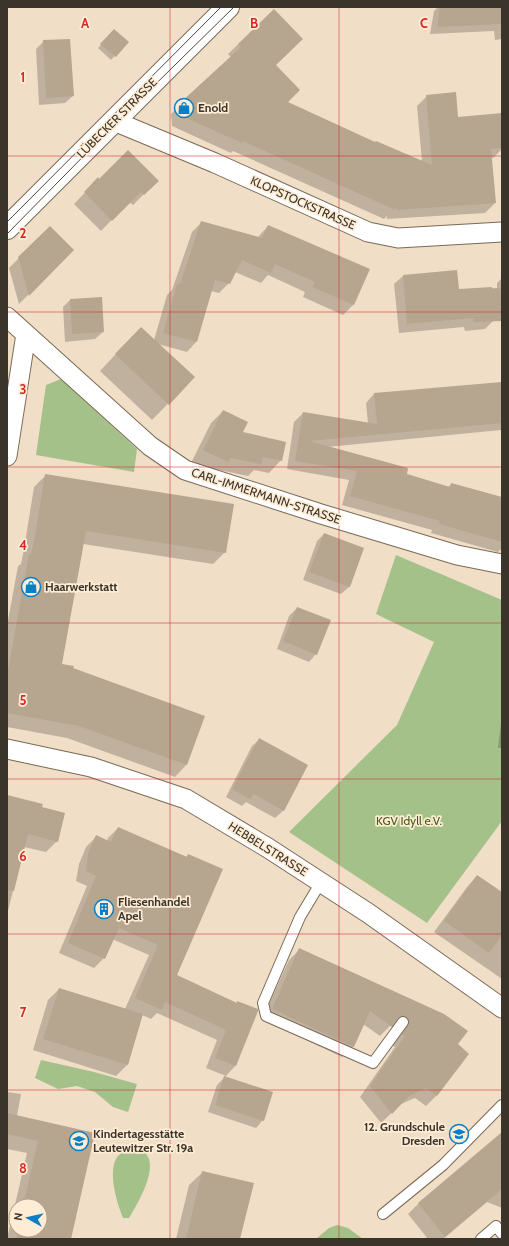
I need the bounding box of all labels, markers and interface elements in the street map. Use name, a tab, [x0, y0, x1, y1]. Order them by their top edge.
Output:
text: A	[81, 15, 90, 31]
text: B	[250, 15, 258, 31]
text: C	[420, 15, 428, 31]
text: 1	[21, 69, 25, 85]
street label: LÜBECKER STRASSE	[73, 74, 160, 161]
shop icon: Enold	[173, 97, 195, 119]
place label: Enold	[198, 100, 228, 115]
street label: KLOPSTOCKSTRASSE	[248, 173, 359, 233]
text: 2	[20, 225, 27, 241]
text: 3	[19, 381, 27, 397]
street label: CARL-IMMERMANN-STRASSE	[189, 464, 343, 527]
text: 4	[19, 537, 27, 553]
shop icon: Haarwerkstatt	[20, 576, 42, 598]
place label: Haarwerkstatt	[45, 579, 118, 594]
text: 5	[20, 692, 27, 708]
park label: KGV Idyll e.V.	[376, 813, 442, 828]
street label: HEBBELSTRASSE	[226, 818, 311, 879]
text: 6	[19, 848, 27, 864]
place label: Fliesenhandel Apel	[118, 894, 190, 923]
building icon: Fliesenhandel Apel	[93, 898, 115, 920]
text: 7	[20, 1004, 27, 1020]
place label: 12. Grundschule Dresden	[364, 1119, 445, 1148]
school or university icon: 12. Grundschule Dresden	[448, 1123, 470, 1145]
place label: Kindertagesstätte Leutewitzer Str. 19a	[93, 1126, 193, 1155]
school or university icon: Kindertagesstätte Leutewitzer Str. 19a	[68, 1130, 90, 1152]
text: 8	[19, 1160, 27, 1176]
north arrow	[8, 1198, 48, 1238]
text: N	[11, 1212, 26, 1221]

